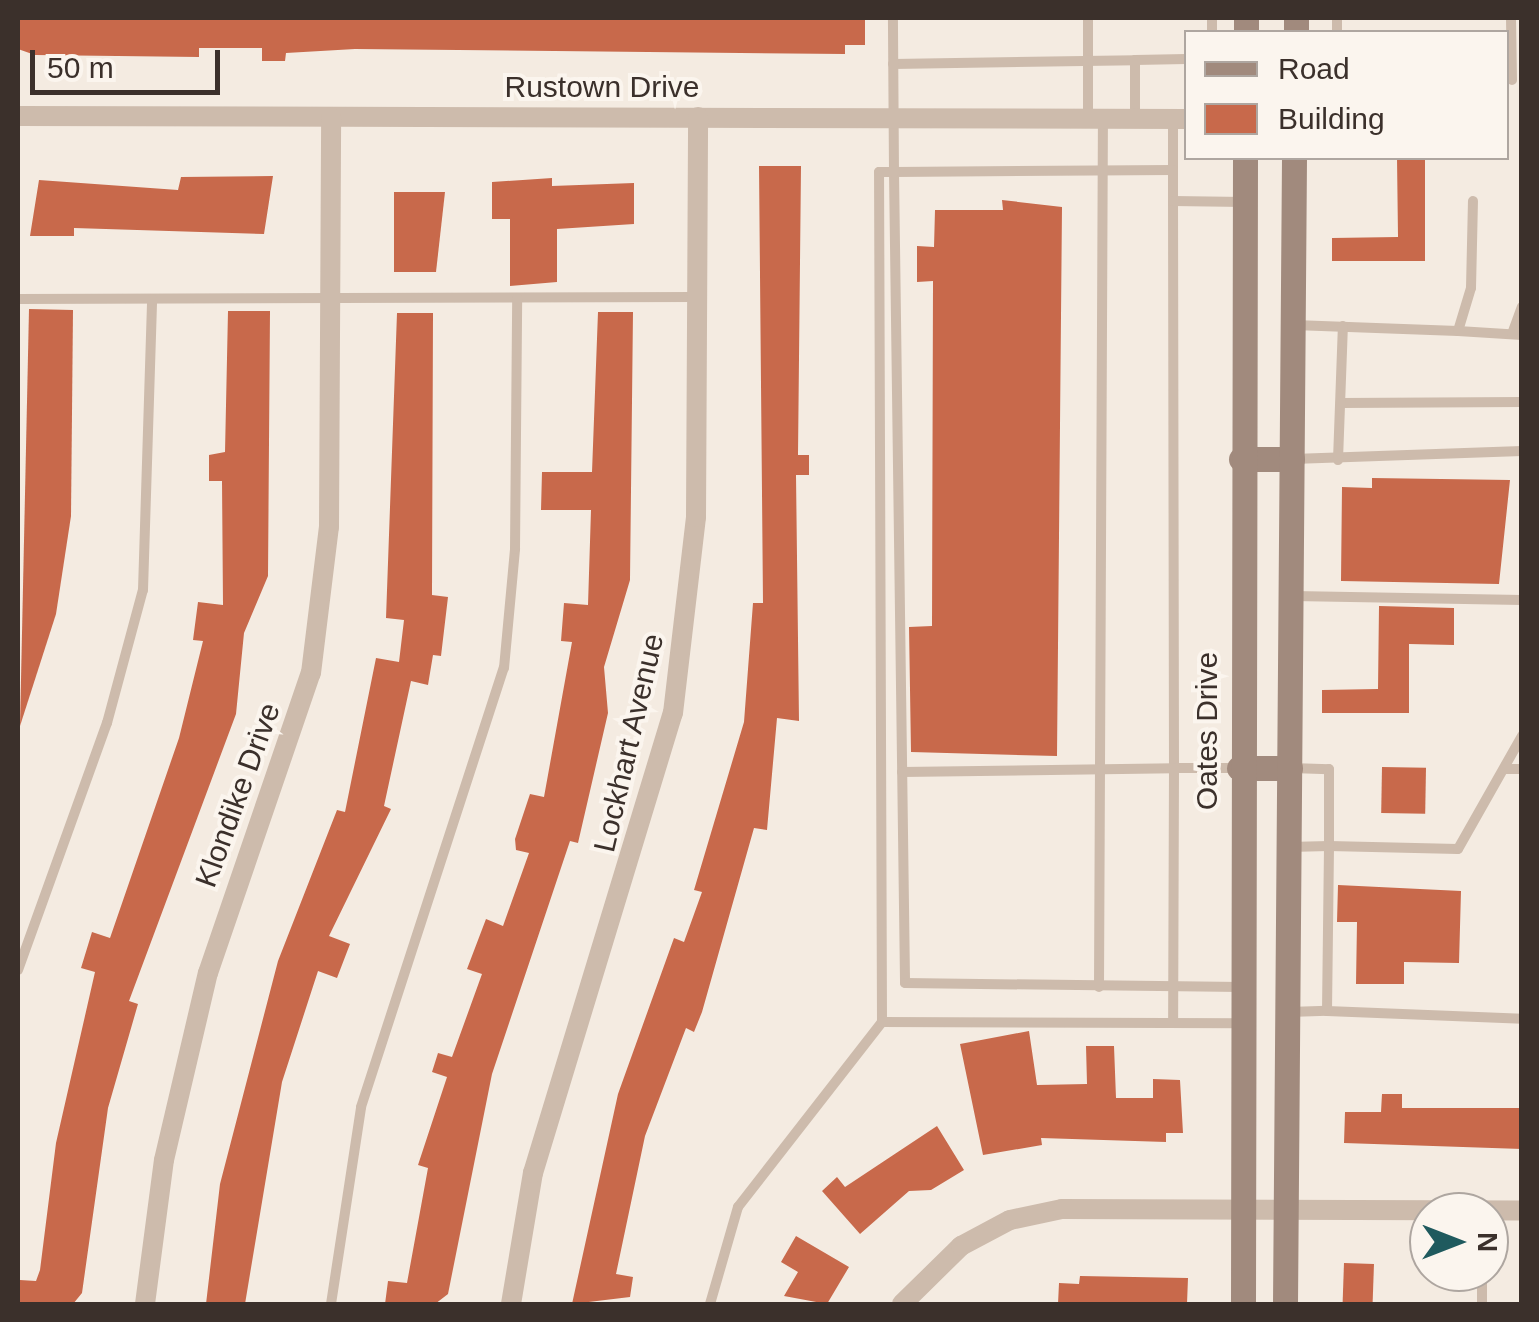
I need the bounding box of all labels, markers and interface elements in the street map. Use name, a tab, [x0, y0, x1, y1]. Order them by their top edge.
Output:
scale bar	[35, 30, 225, 92]
legend	[1184, 30, 1509, 160]
text: 50 m	[47, 51, 114, 84]
text: Road	[1278, 52, 1350, 85]
street label: Rustown Drive	[504, 69, 700, 105]
text: Building	[1278, 102, 1385, 135]
street label: Lockhart Avenue	[586, 630, 672, 856]
street label: Oates Drive	[1189, 652, 1225, 810]
street label: Klondike Drive	[188, 698, 288, 892]
north arrow	[1409, 1192, 1509, 1292]
text: N	[1472, 1232, 1503, 1252]

